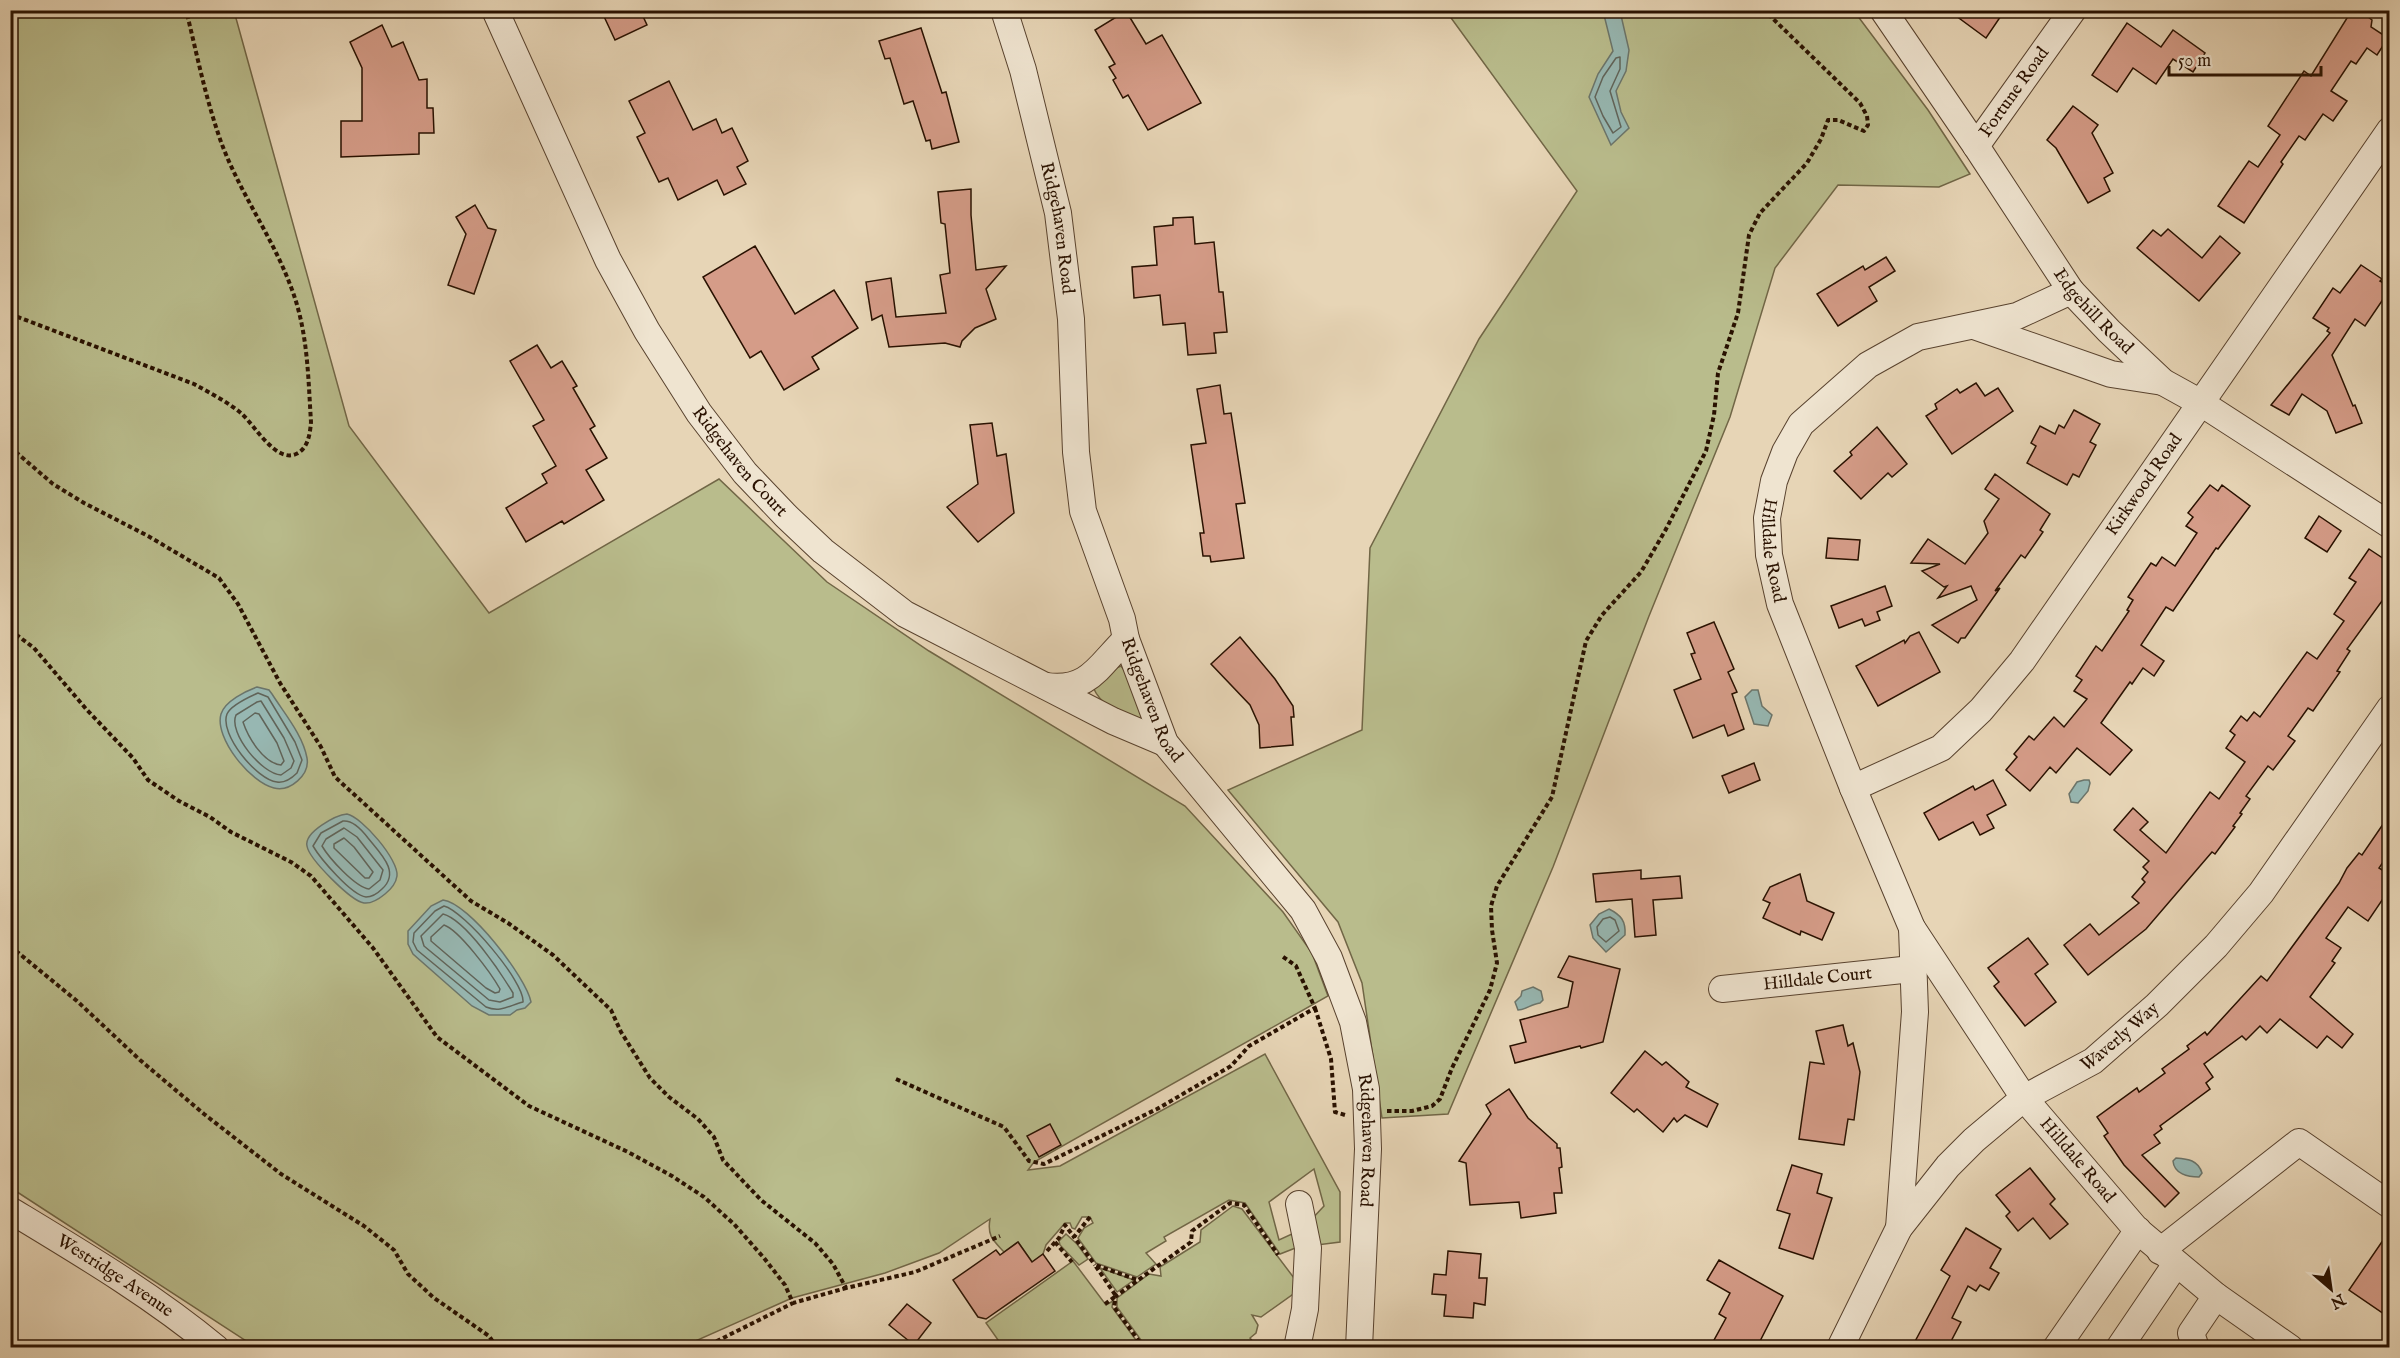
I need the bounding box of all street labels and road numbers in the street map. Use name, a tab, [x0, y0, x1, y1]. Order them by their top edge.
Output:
street label: Fortune Road	[1974, 42, 2055, 142]
street label: Ridgehaven Road	[1034, 160, 1079, 296]
street label: Edgehill Road	[2048, 264, 2138, 360]
street label: Ridgehaven Court	[687, 402, 792, 522]
street label: Kirkwood Road	[2101, 429, 2188, 540]
street label: Hilldale Road	[1756, 496, 1791, 605]
street label: Ridgehaven Road	[1115, 635, 1188, 768]
street label: Hilldale Court	[1762, 962, 1873, 996]
street label: Waverly Way	[2077, 997, 2164, 1077]
street label: Ridgehaven Road	[1352, 1072, 1380, 1208]
street label: Hilldale Road	[2034, 1113, 2121, 1208]
street label: Westridge Avenue	[52, 1229, 178, 1323]

